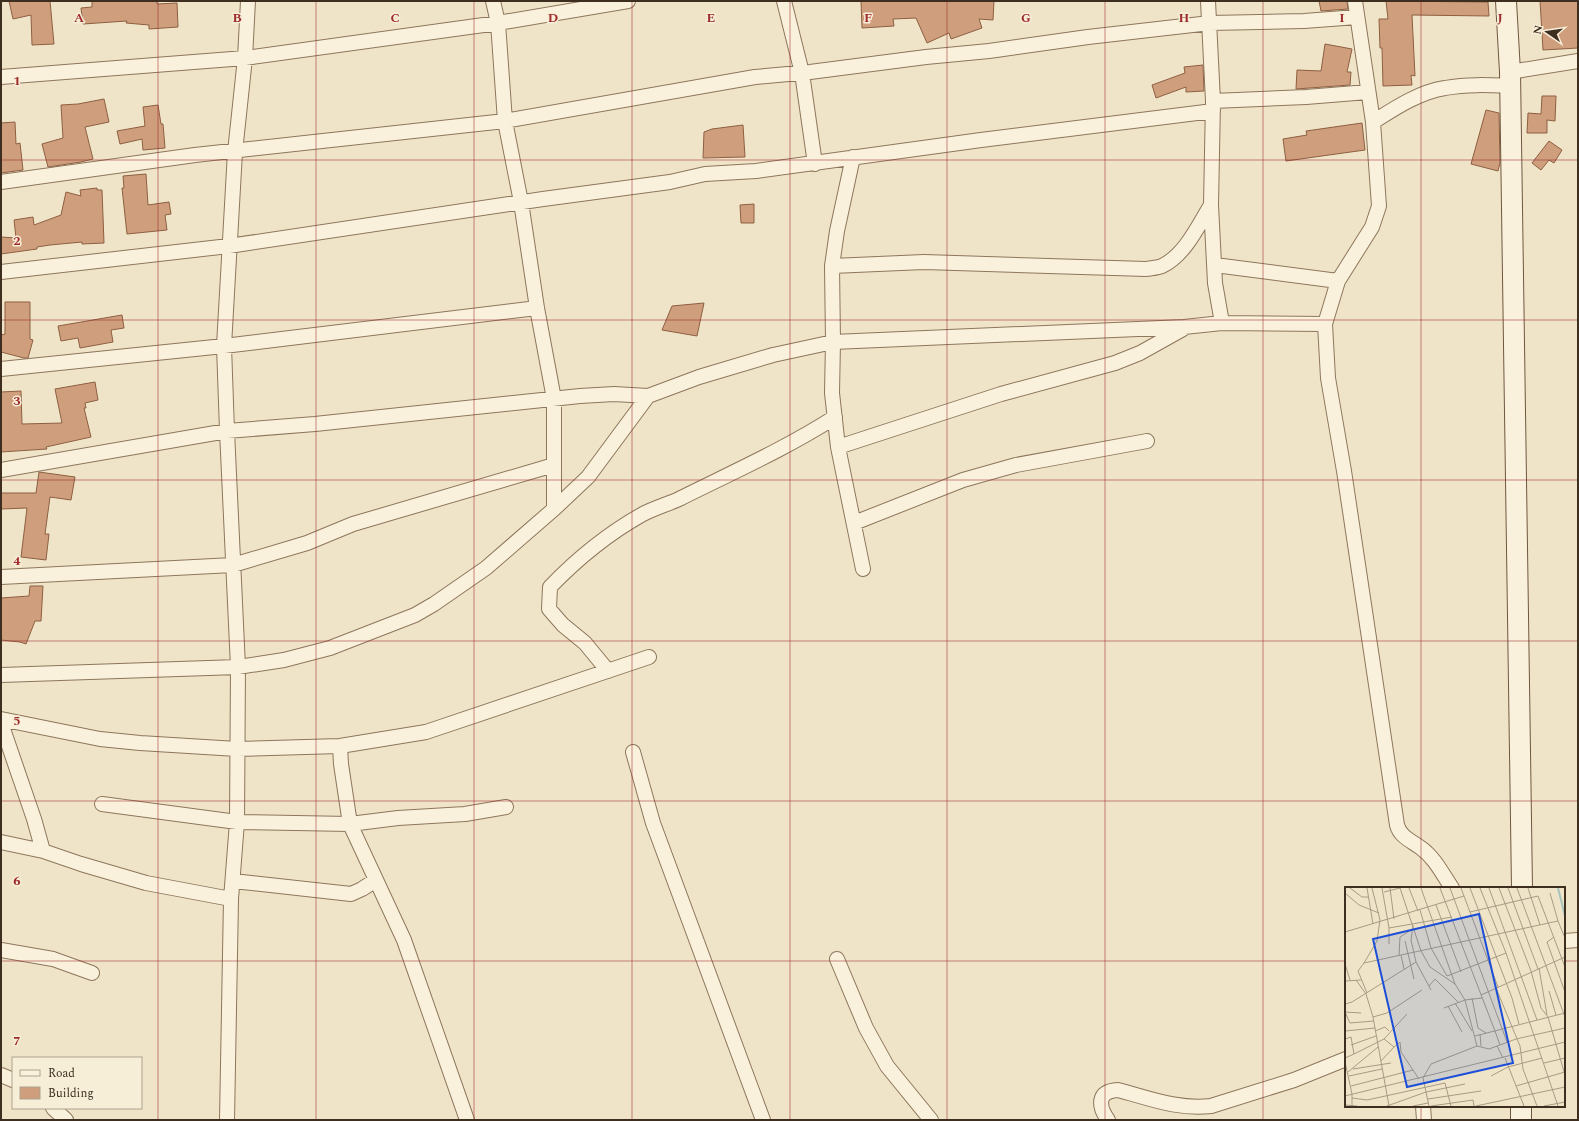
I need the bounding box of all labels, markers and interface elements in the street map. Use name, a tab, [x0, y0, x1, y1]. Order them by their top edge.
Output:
text: A	[74, 8, 84, 28]
text: B	[232, 8, 242, 28]
text: C	[390, 8, 400, 28]
text: D	[548, 8, 558, 28]
text: E	[707, 8, 716, 28]
text: F	[864, 8, 872, 28]
text: G	[1021, 8, 1031, 28]
text: H	[1179, 8, 1190, 28]
text: I	[1339, 8, 1345, 28]
text: J	[1497, 8, 1503, 28]
north arrow	[1527, 12, 1567, 52]
text: N	[1528, 24, 1547, 36]
text: 1	[13, 71, 21, 91]
text: 2	[13, 231, 21, 251]
text: 3	[13, 391, 21, 411]
text: 4	[13, 551, 21, 571]
text: 5	[13, 711, 21, 731]
text: 6	[13, 871, 21, 891]
inset map	[1345, 887, 1565, 1107]
text: 7	[13, 1031, 21, 1051]
legend	[12, 1057, 142, 1109]
text: Road	[48, 1064, 75, 1083]
text: Building	[48, 1084, 94, 1103]

